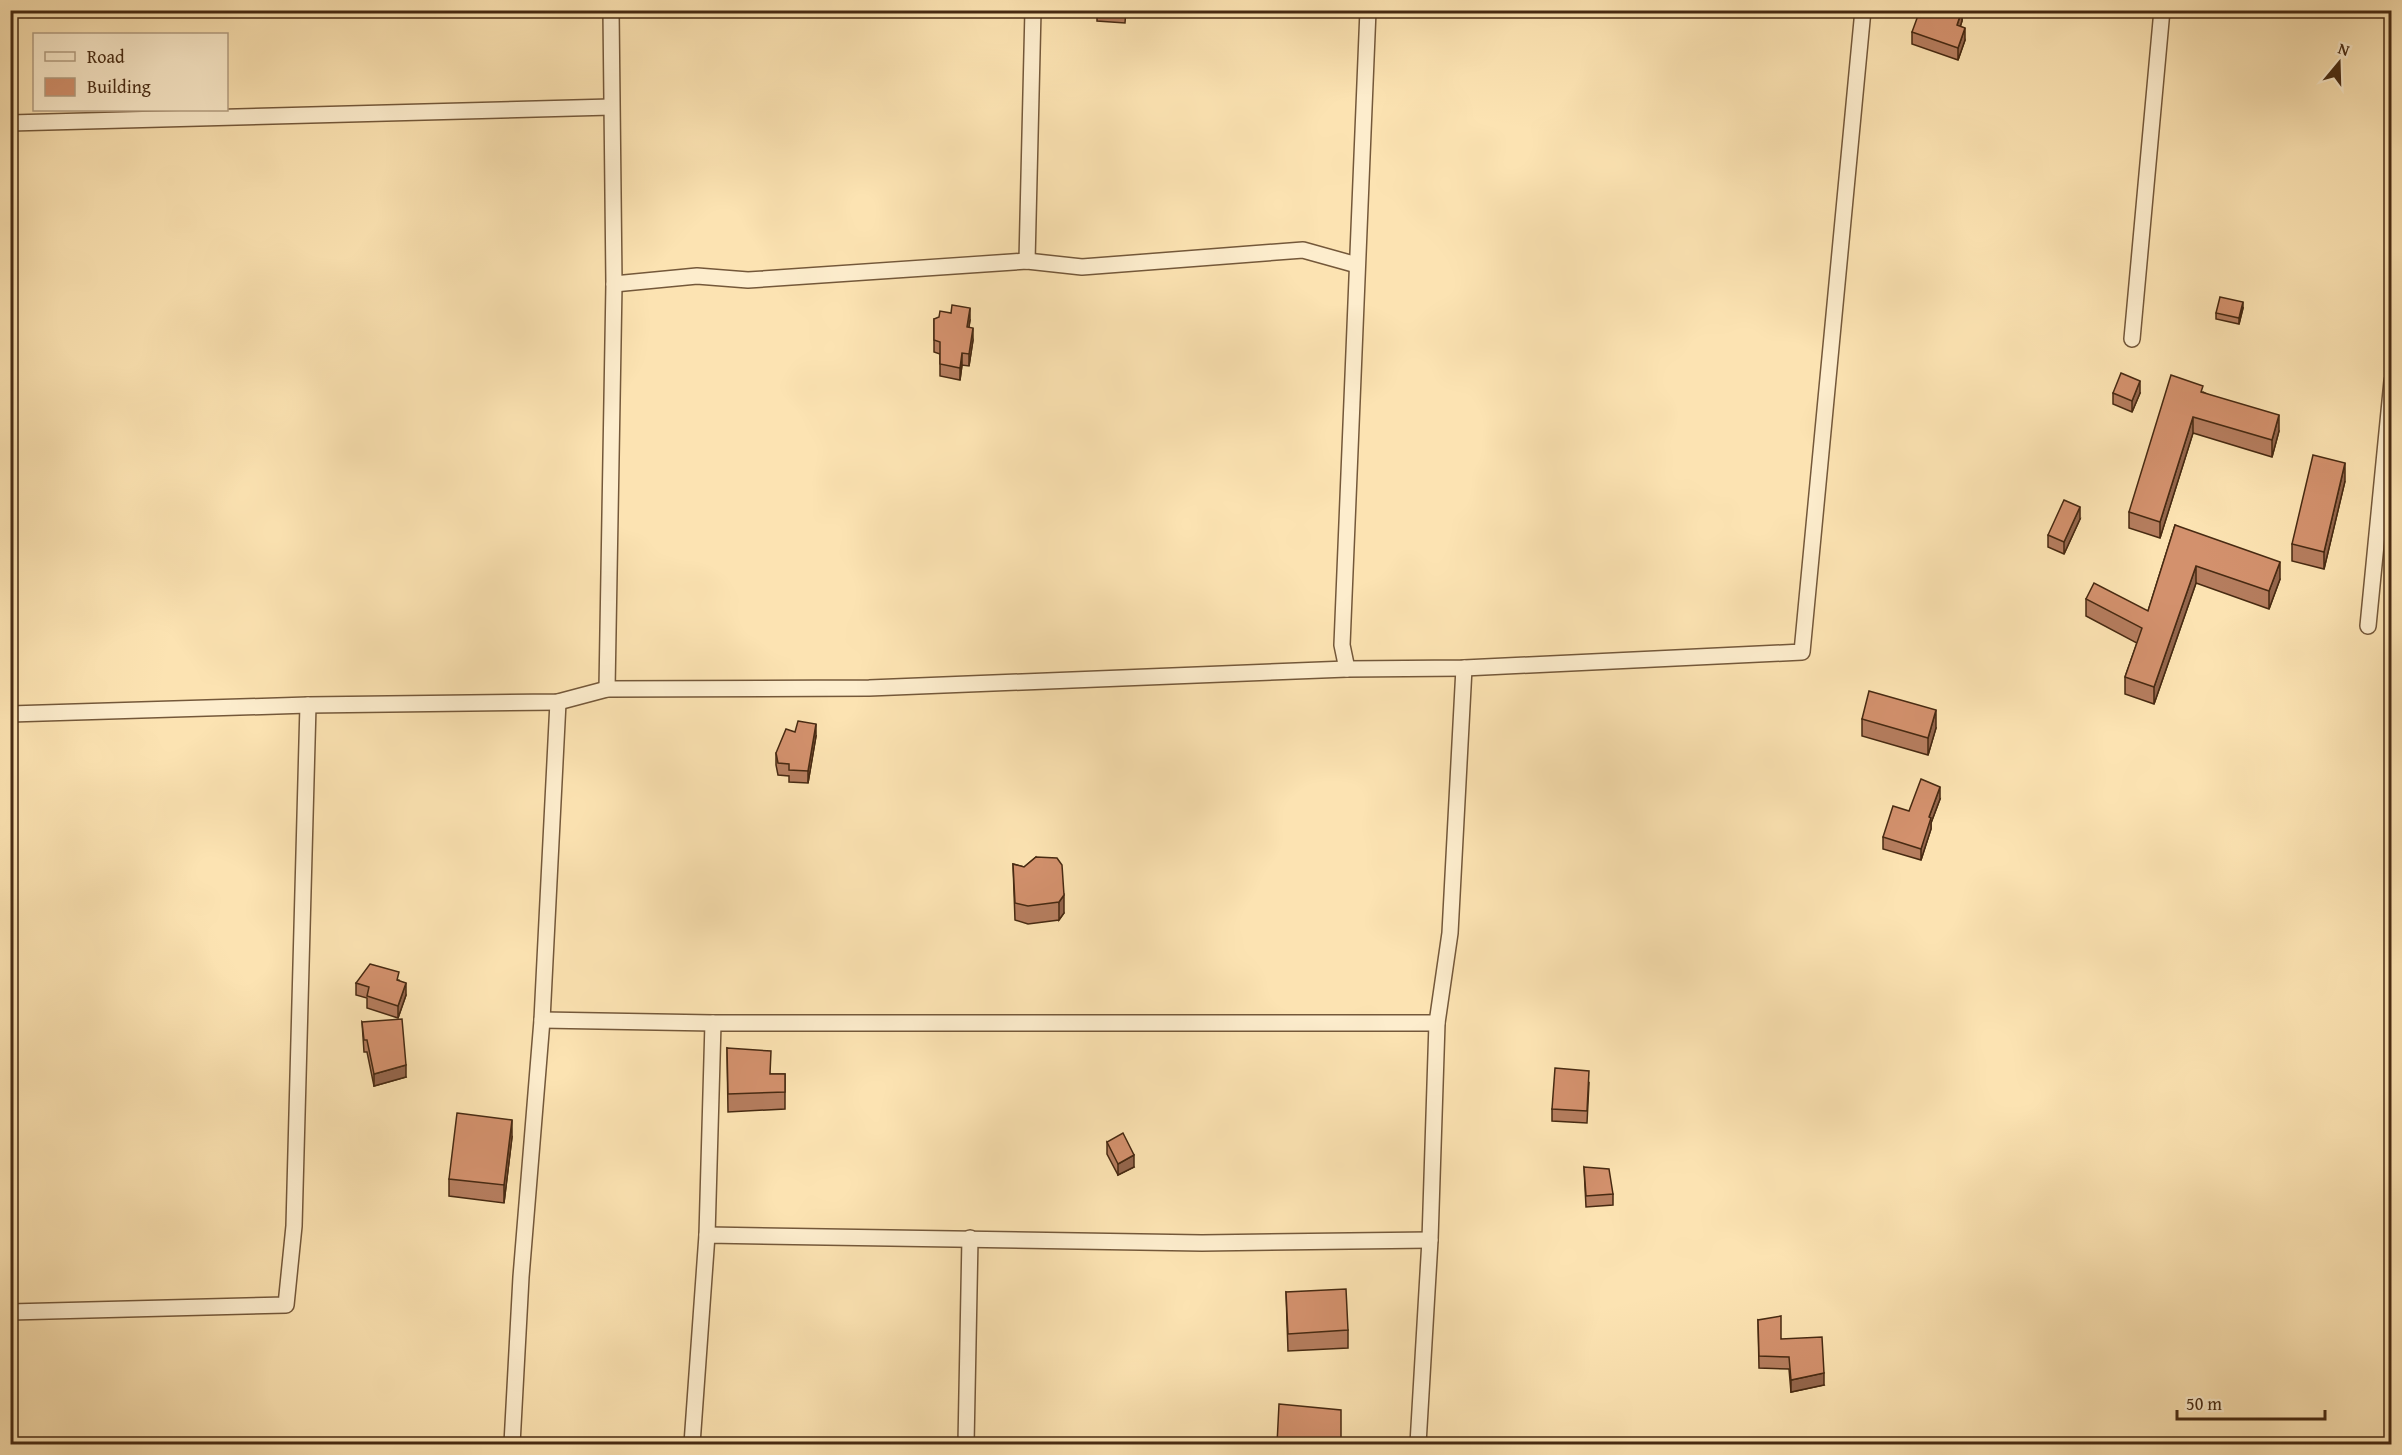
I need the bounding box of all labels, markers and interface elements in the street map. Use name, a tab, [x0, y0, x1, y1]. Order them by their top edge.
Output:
legend	[33, 33, 228, 111]
north arrow	[2309, 33, 2369, 93]
text: N	[2335, 36, 2353, 62]
text: Road	[87, 43, 125, 70]
text: Building	[87, 73, 151, 100]
scale bar	[2177, 1383, 2326, 1421]
text: 50 m	[2186, 1390, 2222, 1417]

